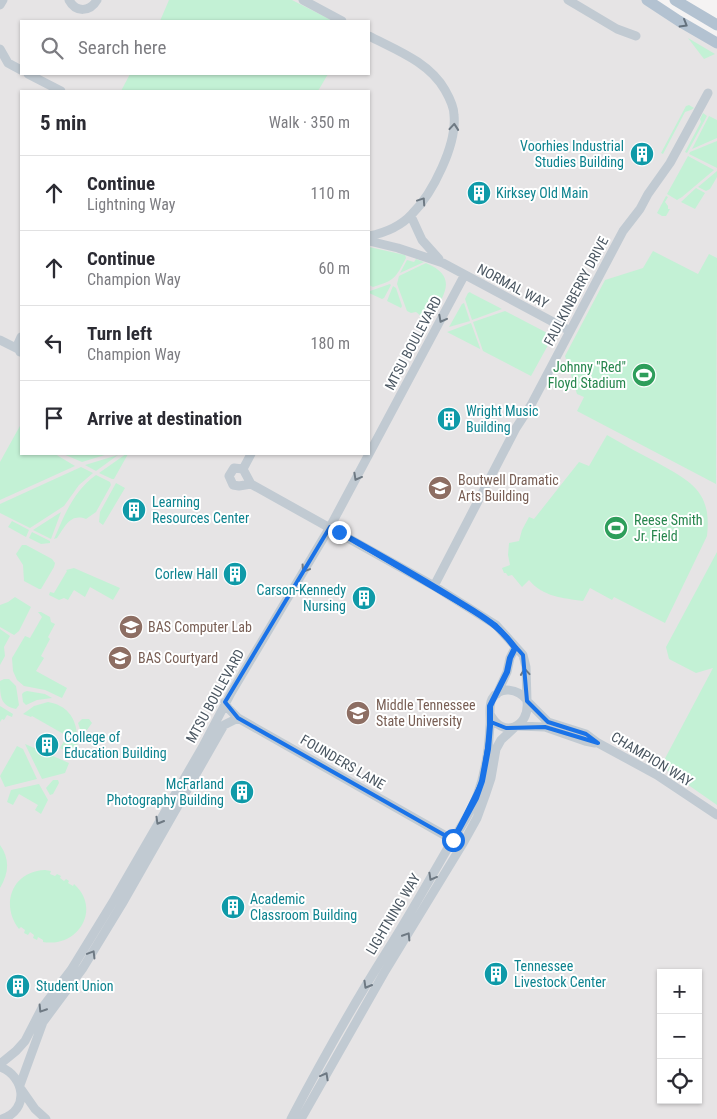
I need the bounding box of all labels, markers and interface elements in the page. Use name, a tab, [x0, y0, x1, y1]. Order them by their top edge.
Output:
one-way arrow	[679, 18, 688, 28]
search box	[20, 20, 370, 75]
icon: search	[38, 34, 66, 62]
text: Search here	[78, 36, 166, 59]
text: 5 min	[40, 111, 87, 135]
text: Walk · 350 m	[269, 113, 350, 132]
one-way arrow	[448, 123, 459, 131]
place label: Voorhies Industrial Studies Building	[520, 138, 624, 170]
building icon: Voorhies Industrial Studies Building	[629, 141, 655, 167]
text: Continue	[87, 172, 155, 195]
icon: ahead	[40, 179, 68, 207]
building icon: Kirksey Old Main	[466, 180, 492, 206]
text: 110 m	[311, 184, 350, 203]
place label: Kirksey Old Main	[496, 185, 588, 201]
text: Lightning Way	[87, 195, 176, 214]
one-way arrow	[416, 197, 425, 207]
street label: FAULKINBERRY DRIVE	[540, 234, 612, 348]
text: Continue	[87, 247, 155, 270]
icon: ahead	[40, 254, 68, 282]
text: 60 m	[318, 259, 350, 278]
street label: NORMAL WAY	[475, 261, 552, 312]
text: Champion Way	[87, 270, 181, 289]
street label: MTSU BOULEVARD	[381, 293, 445, 393]
one-way arrow	[438, 313, 448, 322]
text: Turn left	[87, 322, 152, 345]
icon: left	[40, 329, 68, 357]
text: 180 m	[311, 334, 350, 353]
text: Champion Way	[87, 345, 181, 364]
place label: Johnny "Red" Floyd Stadium	[548, 359, 626, 391]
sports icon: Johnny "Red" Floyd Stadium	[631, 362, 657, 388]
place label: Wright Music Building	[466, 403, 538, 435]
icon: arrive	[40, 404, 68, 432]
building icon: Wright Music Building	[436, 406, 462, 432]
text: Arrive at destination	[87, 407, 242, 430]
one-way arrow	[353, 472, 363, 481]
place label: Boutwell Dramatic Arts Building	[458, 472, 559, 504]
school or university icon: Boutwell Dramatic Arts Building	[427, 475, 453, 501]
place label: Learning Resources Center	[152, 494, 249, 526]
building icon: Learning Resources Center	[121, 497, 147, 523]
place label: Reese Smith Jr. Field	[634, 512, 703, 544]
sports icon: Reese Smith Jr. Field	[603, 515, 629, 541]
route end	[328, 521, 351, 544]
building icon: Corlew Hall	[222, 561, 248, 587]
one-way arrow	[301, 564, 311, 573]
place label: Corlew Hall	[155, 566, 218, 582]
place label: Carson-Kennedy Nursing	[257, 582, 346, 614]
building icon: Carson-Kennedy Nursing	[351, 585, 377, 611]
school or university icon: BAS Computer Lab	[118, 614, 144, 640]
place label: BAS Computer Lab	[148, 619, 252, 635]
school or university icon: BAS Courtyard	[107, 645, 133, 671]
street label: MTSU BOULEVARD	[183, 647, 247, 745]
place label: BAS Courtyard	[138, 650, 218, 666]
one-way arrow	[520, 668, 531, 676]
place label: Middle Tennessee State University	[376, 697, 476, 729]
school or university icon: Middle Tennessee State University	[345, 700, 371, 726]
street label: CHAMPION WAY	[608, 728, 696, 790]
place label: College of Education Building	[64, 729, 167, 761]
street label: FOUNDERS LANE	[298, 731, 388, 793]
building icon: College of Education Building	[34, 732, 60, 758]
place label: McFarland Photography Building	[106, 776, 224, 808]
building icon: McFarland Photography Building	[229, 779, 255, 805]
one-way arrow	[156, 815, 166, 824]
route start	[442, 829, 465, 852]
street label: LIGHTNING WAY	[363, 870, 424, 957]
one-way arrow	[428, 871, 438, 880]
place label: Academic Classroom Building	[250, 891, 357, 923]
building icon: Academic Classroom Building	[220, 894, 246, 920]
one-way arrow	[400, 932, 410, 941]
one-way arrow	[85, 951, 95, 960]
place label: Tennessee Livestock Center	[514, 958, 606, 990]
building icon: Tennessee Livestock Center	[483, 961, 509, 987]
map controls	[657, 969, 702, 1104]
button: +	[657, 969, 702, 1014]
building icon: Student Union	[5, 973, 31, 999]
place label: Student Union	[36, 978, 113, 994]
one-way arrow	[363, 979, 373, 988]
one-way arrow	[38, 1004, 48, 1013]
button: −	[657, 1014, 702, 1059]
button: locate	[657, 1059, 702, 1104]
one-way arrow	[318, 1073, 328, 1082]

